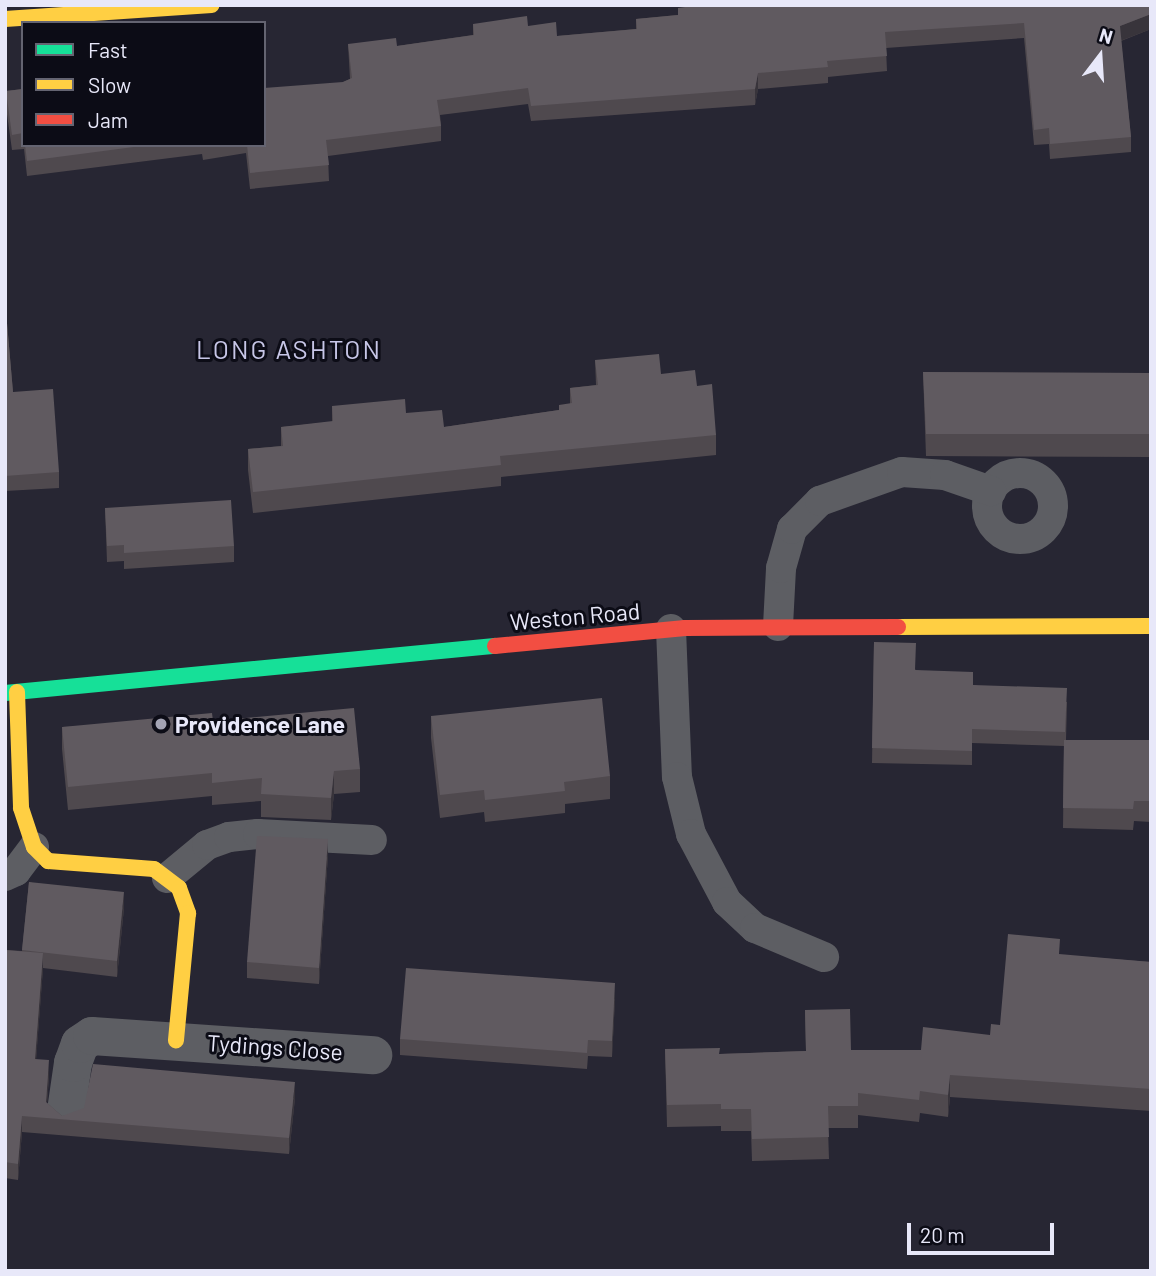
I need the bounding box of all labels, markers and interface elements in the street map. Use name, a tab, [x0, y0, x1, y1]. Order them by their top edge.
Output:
legend	[21, 21, 266, 147]
north arrow	[1065, 21, 1135, 91]
text: N	[1097, 23, 1116, 48]
text: Fast	[88, 37, 128, 62]
text: Slow	[88, 72, 131, 97]
text: Jam	[88, 107, 128, 132]
district label: LONG ASHTON	[197, 333, 381, 365]
street label: Weston Road	[509, 597, 641, 635]
place label: Providence Lane	[175, 710, 345, 738]
marker: Providence Lane	[153, 716, 169, 732]
street label: Tydings Close	[206, 1028, 344, 1066]
scale bar	[911, 1210, 1058, 1254]
text: 20 m	[920, 1222, 965, 1247]

